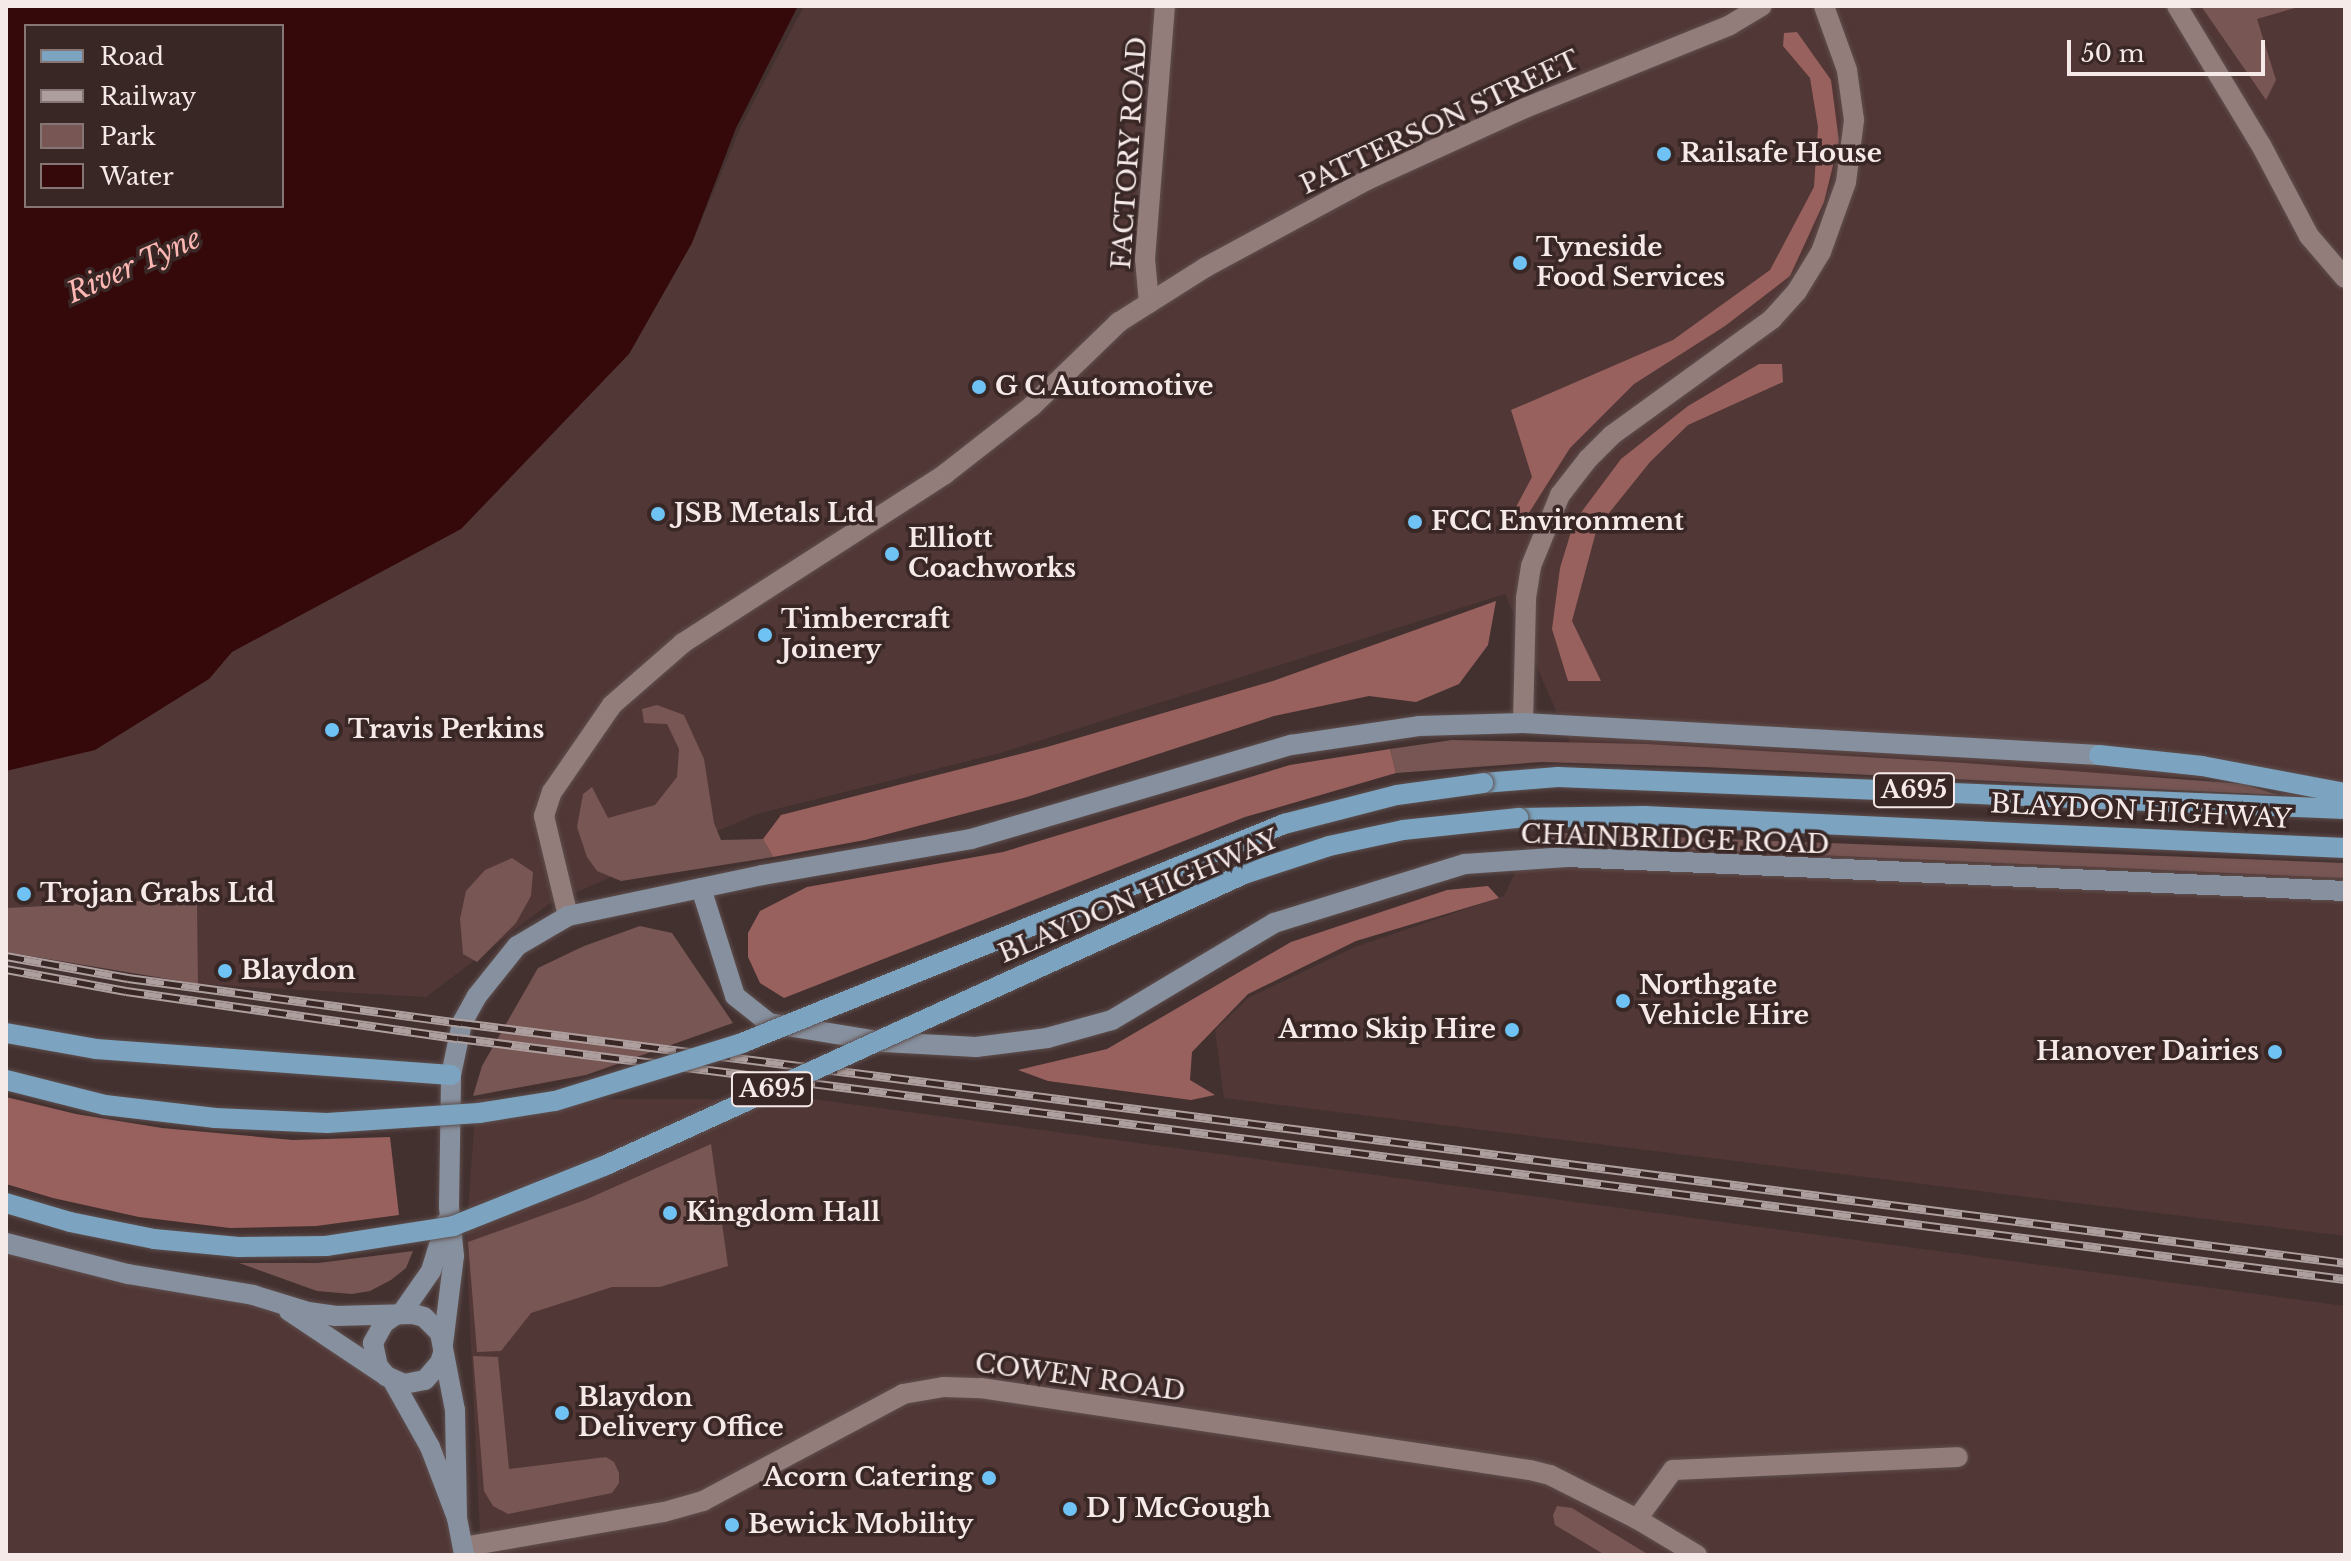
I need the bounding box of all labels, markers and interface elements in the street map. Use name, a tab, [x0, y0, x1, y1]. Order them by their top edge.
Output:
legend	[24, 24, 284, 208]
scale bar	[2071, 24, 2269, 74]
street label: FACTORY ROAD	[1106, 35, 1154, 271]
text: 50 m	[2081, 39, 2144, 68]
text: Road	[100, 42, 164, 71]
street label: PATTERSON STREET	[1296, 45, 1584, 201]
text: Railway	[100, 82, 196, 111]
text: Park	[100, 122, 156, 151]
place label: Railsafe House	[1680, 138, 1882, 170]
marker: Railsafe House	[1655, 145, 1673, 163]
text: Water	[100, 162, 174, 191]
water label: River Tyne	[61, 221, 207, 311]
place label: Tyneside Food Services	[1536, 232, 1725, 294]
marker: Tyneside Food Services	[1511, 254, 1529, 272]
place label: G C Automotive	[995, 371, 1215, 403]
marker: G C Automotive	[970, 378, 988, 396]
place label: JSB Metals Ltd	[674, 498, 875, 530]
marker: JSB Metals Ltd	[649, 505, 667, 523]
place label: FCC Environment	[1431, 506, 1684, 538]
marker: FCC Environment	[1406, 513, 1424, 531]
place label: Elliott Coachworks	[908, 523, 1076, 584]
marker: Elliott Coachworks	[883, 545, 901, 563]
place label: Timbercraft Joinery	[781, 604, 950, 666]
marker: Timbercraft Joinery	[756, 626, 774, 644]
place label: Travis Perkins	[348, 714, 544, 746]
marker: Travis Perkins	[323, 721, 341, 739]
road number: A695	[1872, 770, 1956, 810]
street label: BLAYDON HIGHWAY	[1990, 789, 2292, 835]
street label: CHAINBRIDGE ROAD	[1520, 819, 1830, 861]
street label: BLAYDON HIGHWAY	[994, 824, 1284, 970]
place label: Trojan Grabs Ltd	[40, 878, 275, 910]
marker: Trojan Grabs Ltd	[15, 885, 33, 903]
place label: Blaydon	[241, 955, 356, 987]
marker: Blaydon	[216, 962, 234, 980]
place label: Northgate Vehicle Hire	[1639, 970, 1809, 1032]
marker: Northgate Vehicle Hire	[1614, 992, 1632, 1010]
place label: Armo Skip Hire	[1278, 1014, 1496, 1046]
marker: Armo Skip Hire	[1503, 1021, 1521, 1039]
place label: Hanover Dairies	[2036, 1036, 2259, 1068]
marker: Hanover Dairies	[2266, 1043, 2284, 1061]
road number: A695	[730, 1069, 814, 1109]
place label: Kingdom Hall	[686, 1197, 880, 1229]
marker: Kingdom Hall	[661, 1204, 679, 1222]
street label: COWEN ROAD	[973, 1348, 1187, 1408]
place label: Blaydon Delivery Office	[578, 1382, 785, 1444]
marker: Blaydon Delivery Office	[553, 1404, 571, 1422]
place label: Acorn Catering	[763, 1462, 973, 1494]
marker: Acorn Catering	[980, 1469, 998, 1487]
place label: D J McGough	[1086, 1493, 1271, 1525]
marker: D J McGough	[1061, 1500, 1079, 1518]
place label: Bewick Mobility	[748, 1509, 974, 1541]
marker: Bewick Mobility	[723, 1516, 741, 1534]

